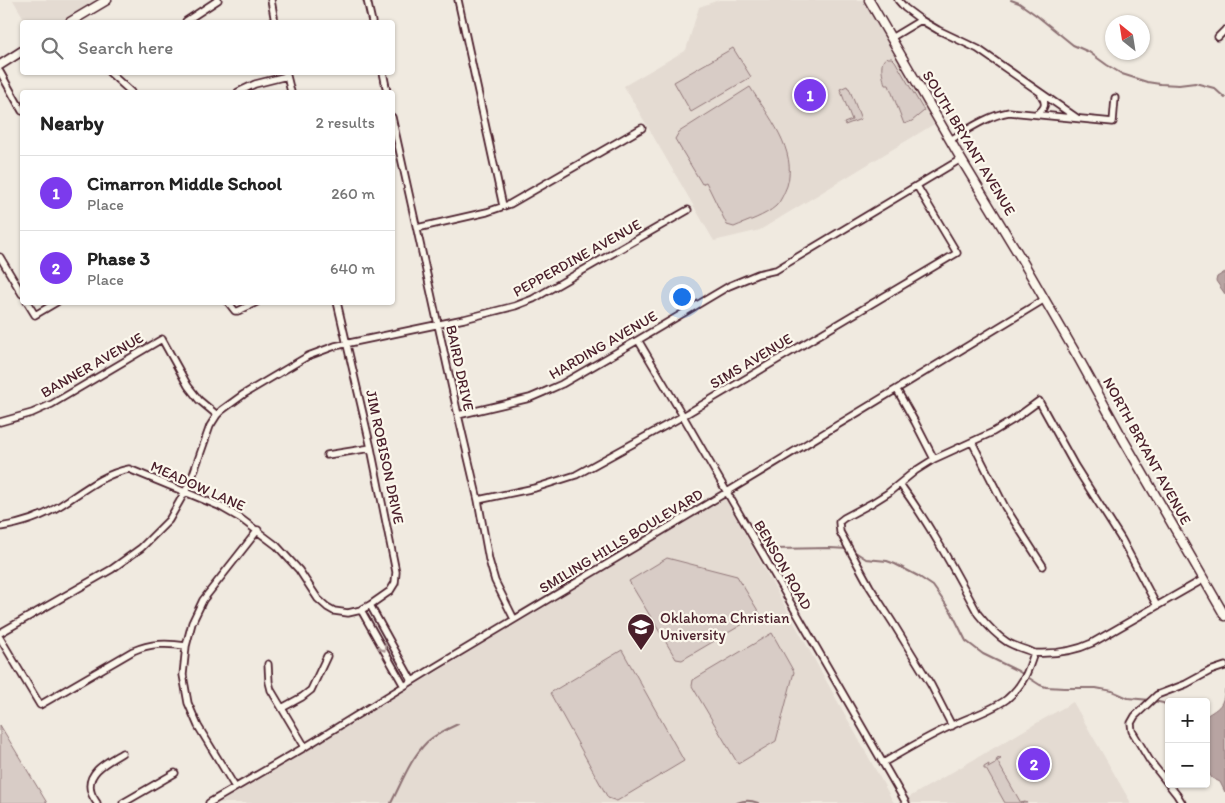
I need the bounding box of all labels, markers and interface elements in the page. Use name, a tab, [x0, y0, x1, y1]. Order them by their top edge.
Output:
north arrow	[1105, 15, 1150, 60]
search box	[20, 20, 395, 75]
icon: search	[38, 34, 66, 62]
text: Search here	[78, 36, 173, 59]
street label: SOUTH BRYANT AVENUE	[919, 67, 1019, 219]
pin: 1	[794, 76, 826, 114]
text: Nearby	[40, 110, 104, 135]
text: 2 results	[315, 113, 375, 132]
text: Cimarron Middle School	[87, 172, 282, 195]
text: 1	[52, 184, 60, 203]
text: 260 m	[331, 184, 375, 203]
text: Place	[87, 195, 124, 214]
street label: PEPPERDINE AVENUE	[510, 215, 644, 301]
text: Phase 3	[87, 247, 150, 270]
text: 2	[52, 259, 60, 278]
text: 640 m	[330, 259, 375, 278]
text: Place	[87, 270, 124, 289]
your location	[669, 284, 695, 310]
street label: HARDING AVENUE	[546, 307, 660, 383]
street label: BAIRD DRIVE	[442, 323, 478, 413]
street label: BANNER AVENUE	[38, 328, 146, 402]
street label: SIMS AVENUE	[706, 329, 796, 393]
street label: NORTH BRYANT AVENUE	[1099, 374, 1195, 528]
street label: JIM ROBISON DRIVE	[362, 388, 408, 526]
street label: MEADOW LANE	[148, 457, 248, 515]
street label: SMILING HILLS BOULEVARD	[536, 485, 706, 597]
street label: BENSON ROAD	[750, 517, 816, 613]
place label: Oklahoma Christian University	[660, 609, 790, 644]
school or university icon: Oklahoma Christian University	[626, 612, 656, 651]
one-way arrow	[376, 643, 386, 652]
map controls	[1165, 698, 1210, 788]
button: +	[1165, 698, 1210, 743]
button: −	[1165, 743, 1210, 788]
pin: 2	[1018, 745, 1050, 783]

